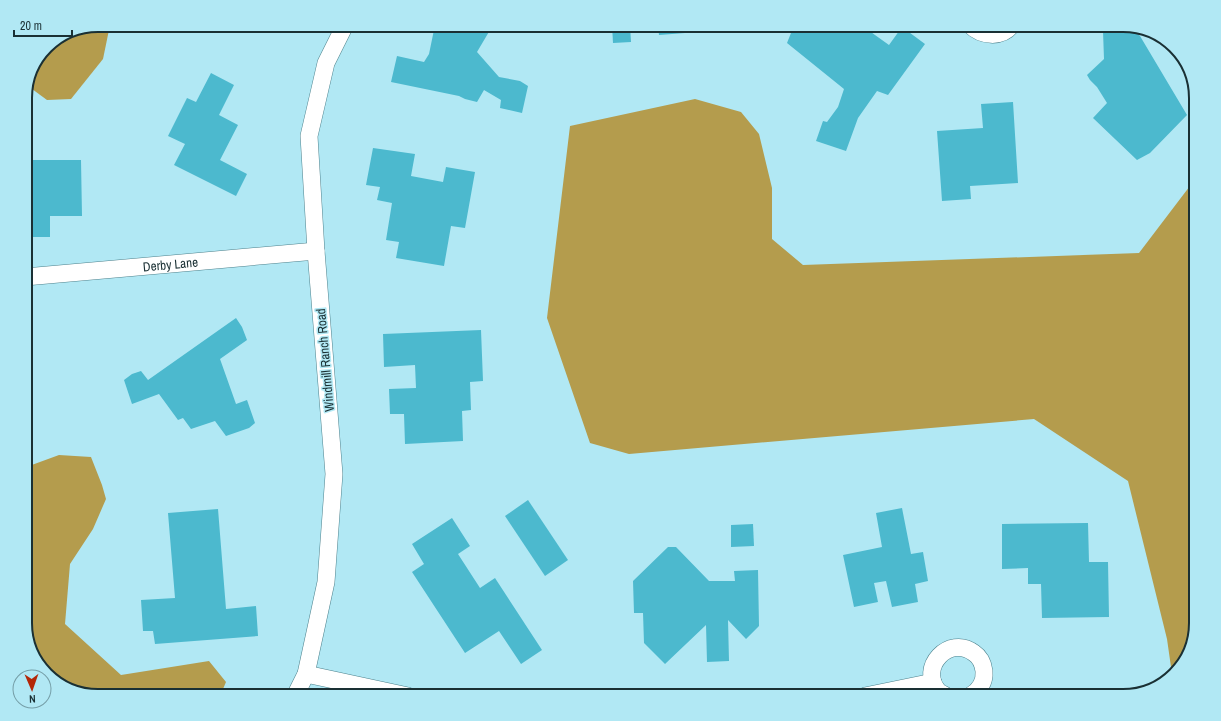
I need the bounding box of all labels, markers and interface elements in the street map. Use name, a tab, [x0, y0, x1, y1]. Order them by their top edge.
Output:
scale bar	[14, 12, 72, 38]
text: 20 m	[20, 18, 42, 34]
street label: Derby Lane	[142, 253, 199, 275]
street label: Windmill Ranch Road	[312, 308, 338, 412]
north arrow	[12, 669, 52, 709]
text: N	[29, 692, 36, 706]

